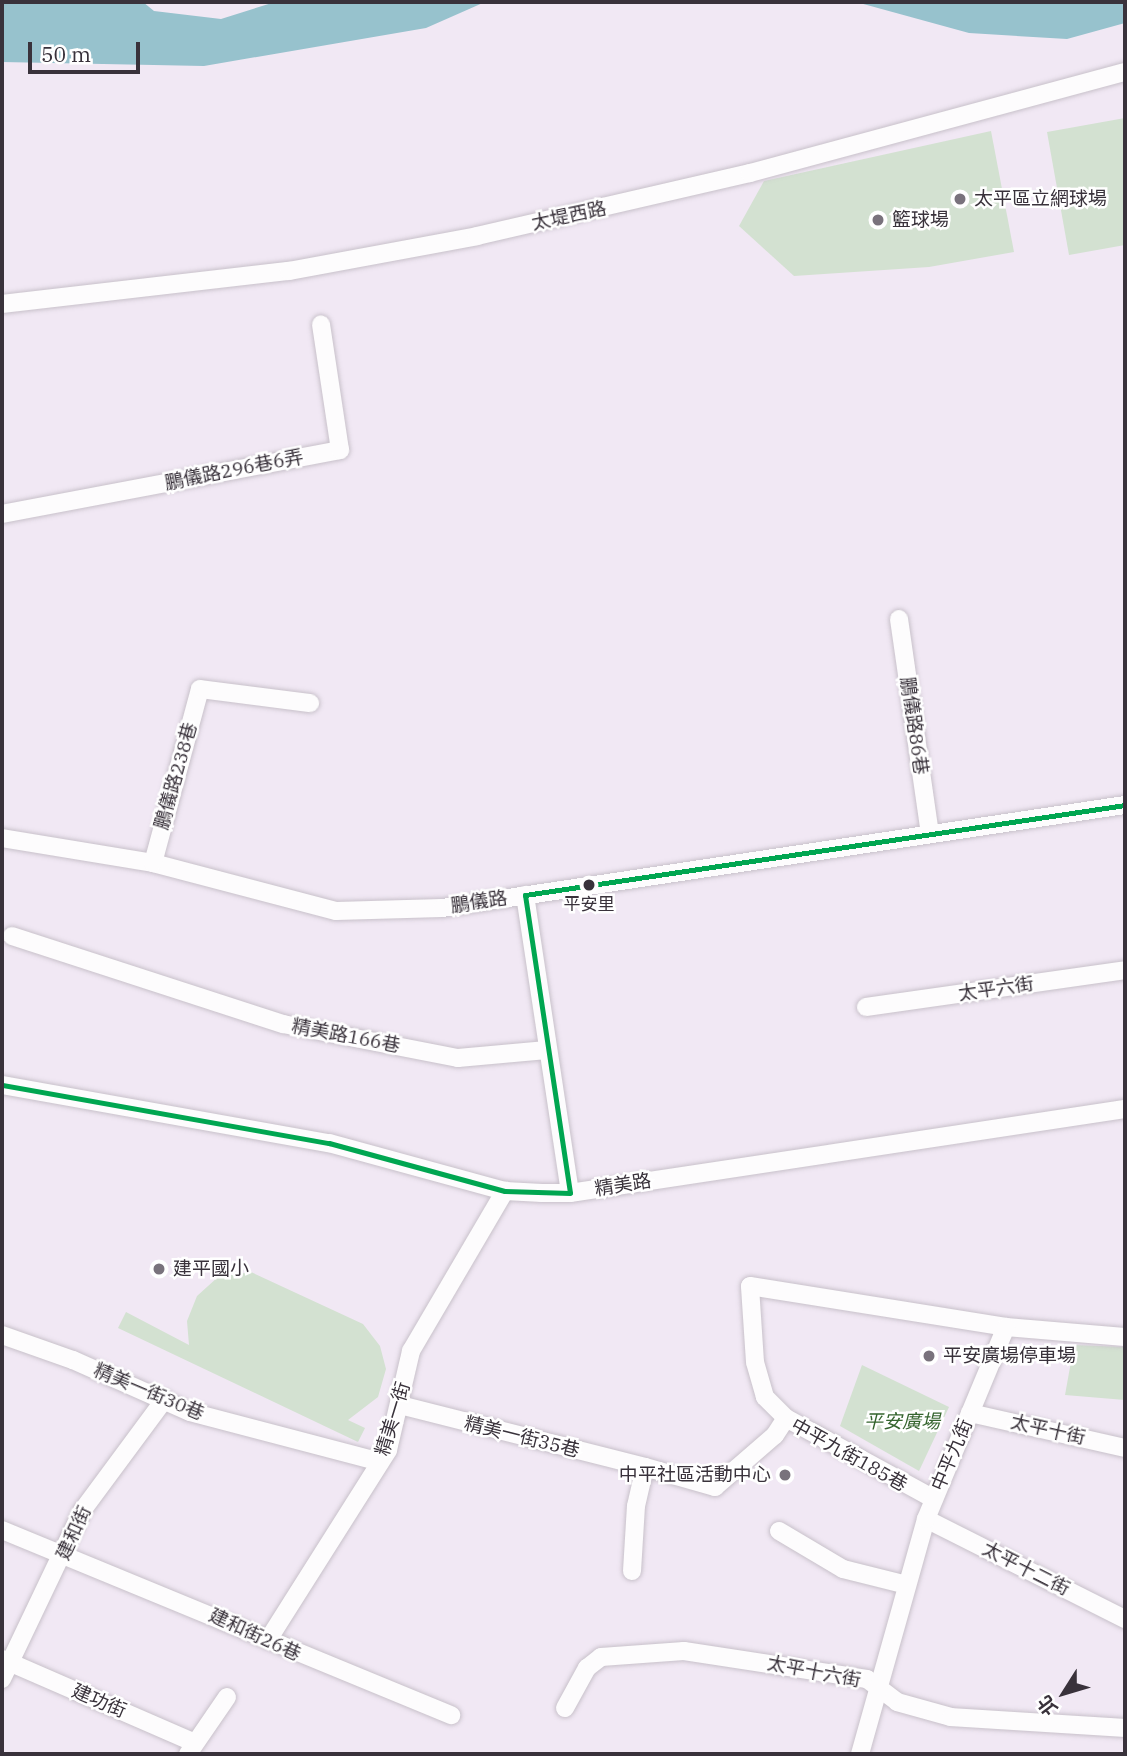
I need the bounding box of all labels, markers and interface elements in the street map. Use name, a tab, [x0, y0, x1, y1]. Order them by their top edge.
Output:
scale bar	[32, 28, 144, 72]
text: 50 m	[41, 40, 91, 68]
place label: 太平區立網球場	[974, 188, 1107, 210]
marker: 太平區立網球場	[952, 191, 968, 207]
street label: 太堤西路	[529, 197, 609, 235]
place label: 籃球場	[892, 209, 949, 231]
marker: 籃球場	[870, 212, 886, 228]
street label: 鵬儀路296巷6弄	[163, 445, 305, 495]
street label: 鵬儀路86巷	[896, 675, 932, 777]
street label: 鵬儀路238巷	[150, 720, 202, 832]
marker: 平安里	[582, 878, 596, 892]
street label: 鵬儀路	[449, 887, 509, 917]
place label: 平安里	[564, 895, 614, 915]
street label: 太平六街	[957, 972, 1035, 1006]
street label: 精美路166巷	[290, 1014, 402, 1058]
street label: 精美路	[593, 1169, 653, 1201]
place label: 建平國小	[173, 1258, 249, 1280]
marker: 建平國小	[151, 1261, 167, 1277]
place label: 平安廣場停車場	[943, 1345, 1076, 1367]
marker: 平安廣場停車場	[921, 1348, 937, 1364]
street label: 精美一街30巷	[90, 1358, 208, 1426]
street label: 精美一街	[371, 1379, 415, 1459]
street label: 太平十街	[1008, 1410, 1088, 1450]
park label: 平安廣場	[864, 1411, 940, 1433]
street label: 精美一街35巷	[462, 1412, 582, 1462]
street label: 中平九街185巷	[787, 1414, 911, 1496]
street label: 中平九街	[927, 1416, 977, 1494]
place label: 中平社區活動中心	[619, 1464, 771, 1486]
marker: 中平社區活動中心	[777, 1467, 793, 1483]
street label: 建和街	[52, 1502, 96, 1564]
street label: 太平十二街	[979, 1537, 1073, 1601]
street label: 建和街26巷	[205, 1604, 305, 1666]
street label: 太平十六街	[765, 1652, 863, 1692]
north arrow	[1029, 1658, 1099, 1728]
street label: 建功街	[68, 1679, 130, 1723]
text: 北	[1032, 1691, 1063, 1720]

